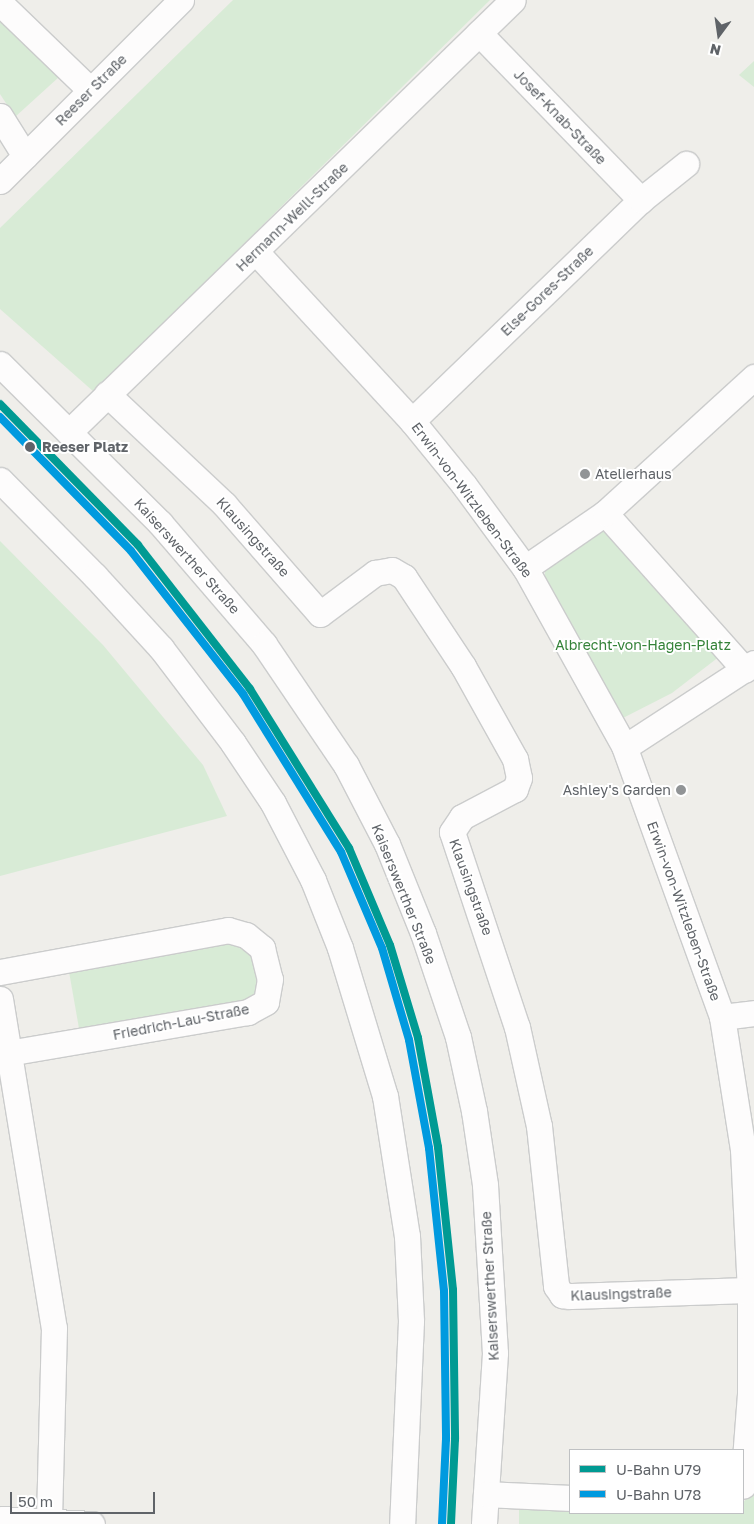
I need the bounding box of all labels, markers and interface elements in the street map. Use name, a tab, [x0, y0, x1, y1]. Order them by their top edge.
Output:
north arrow	[694, 10, 744, 60]
text: N	[708, 41, 722, 60]
street label: Reeser Straße	[52, 51, 130, 129]
street label: Josef-Knab-Straße	[510, 66, 610, 168]
street label: Hermann-Weill-Straße	[232, 159, 352, 275]
street label: Else-Gores-Straße	[497, 243, 597, 339]
street label: Erwin-von-Witzleben-Straße	[408, 419, 536, 581]
marker: Reeser Platz	[21, 438, 39, 456]
place label: Reeser Platz	[42, 439, 128, 455]
place label: Atelierhaus	[595, 466, 672, 482]
marker: Atelierhaus	[579, 468, 591, 480]
street label: Klausingstraße	[213, 494, 293, 580]
street label: Kaiserswerther Straße	[131, 495, 243, 617]
park label: Albrecht-von-Hagen-Platz	[555, 637, 731, 653]
place label: Ashley's Garden	[563, 782, 671, 798]
marker: Ashley's Garden	[675, 784, 687, 796]
street label: Erwin-von-Witzleben-Straße	[644, 819, 724, 1003]
street label: Kaiserswerther Straße	[368, 821, 440, 967]
street label: Klausingstraße	[446, 837, 496, 937]
street label: Friedrich-Lau-Straße	[111, 1001, 251, 1043]
street label: Kaiserswerther Straße	[478, 1211, 502, 1361]
street label: Klausingstraße	[570, 1284, 672, 1304]
legend	[569, 1449, 744, 1514]
text: U-Bahn U79	[616, 1460, 701, 1478]
scale bar	[12, 1482, 158, 1514]
text: U-Bahn U78	[616, 1485, 701, 1503]
text: 50 m	[18, 1492, 53, 1510]

